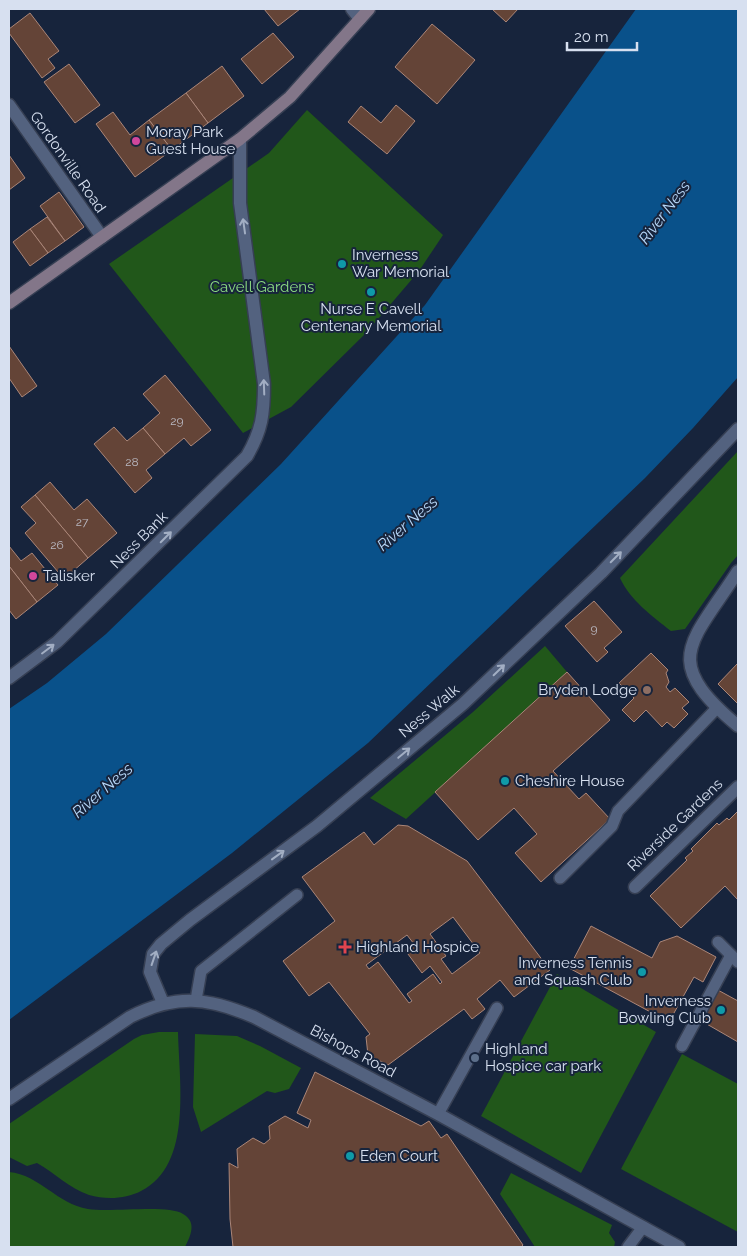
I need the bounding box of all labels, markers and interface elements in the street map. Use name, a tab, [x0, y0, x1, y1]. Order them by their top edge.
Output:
scale bar	[567, 20, 637, 52]
text: 20 m	[574, 28, 609, 46]
street label: Gordonville Road	[26, 108, 110, 216]
place label: Moray Park Guest House	[146, 123, 236, 158]
marker: Moray Park Guest House	[130, 135, 142, 147]
water label: River Ness	[635, 177, 695, 248]
one-way arrow	[238, 218, 248, 234]
place label: Inverness War Memorial	[352, 246, 450, 281]
marker: Inverness War Memorial	[336, 258, 348, 270]
park label: Cavell Gardens	[210, 278, 314, 296]
marker: Nurse E Cavell Centenary Memorial	[365, 286, 377, 298]
place label: Nurse E Cavell Centenary Memorial	[301, 300, 442, 335]
one-way arrow	[259, 379, 269, 396]
house number: 29	[170, 414, 184, 428]
house number: 28	[125, 455, 139, 469]
water label: River Ness	[373, 492, 442, 555]
street label: Ness Bank	[107, 508, 171, 572]
house number: 27	[76, 515, 89, 529]
one-way arrow	[159, 531, 172, 543]
house number: 26	[50, 538, 64, 552]
one-way arrow	[610, 551, 622, 564]
place label: Talisker	[43, 567, 96, 585]
marker: Talisker	[27, 570, 39, 582]
house number: 9	[590, 622, 598, 636]
one-way arrow	[41, 644, 55, 654]
one-way arrow	[492, 664, 505, 676]
street label: Ness Walk	[395, 681, 463, 741]
place label: Bryden Lodge	[538, 681, 637, 699]
marker: Bryden Lodge	[641, 684, 653, 696]
one-way arrow	[397, 748, 410, 759]
water label: River Ness	[68, 759, 137, 822]
place label: Cheshire House	[515, 772, 625, 790]
marker: Cheshire House	[499, 775, 511, 787]
street label: Riverside Gardens	[624, 775, 726, 875]
one-way arrow	[271, 850, 284, 861]
place label: Highland Hospice	[356, 938, 479, 956]
marker: Highland Hospice	[338, 940, 352, 954]
one-way arrow	[150, 951, 159, 966]
place label: Inverness Tennis and Squash Club	[514, 954, 632, 989]
marker: Inverness Tennis and Squash Club	[636, 966, 648, 978]
place label: Inverness Bowling Club	[618, 992, 711, 1027]
marker: Inverness Bowling Club	[715, 1004, 727, 1016]
street label: Bishops Road	[307, 1021, 399, 1081]
place label: Highland Hospice car park	[485, 1040, 601, 1075]
marker: Highland Hospice car park	[469, 1052, 481, 1064]
place label: Eden Court	[360, 1147, 438, 1165]
marker: Eden Court	[344, 1150, 356, 1162]

